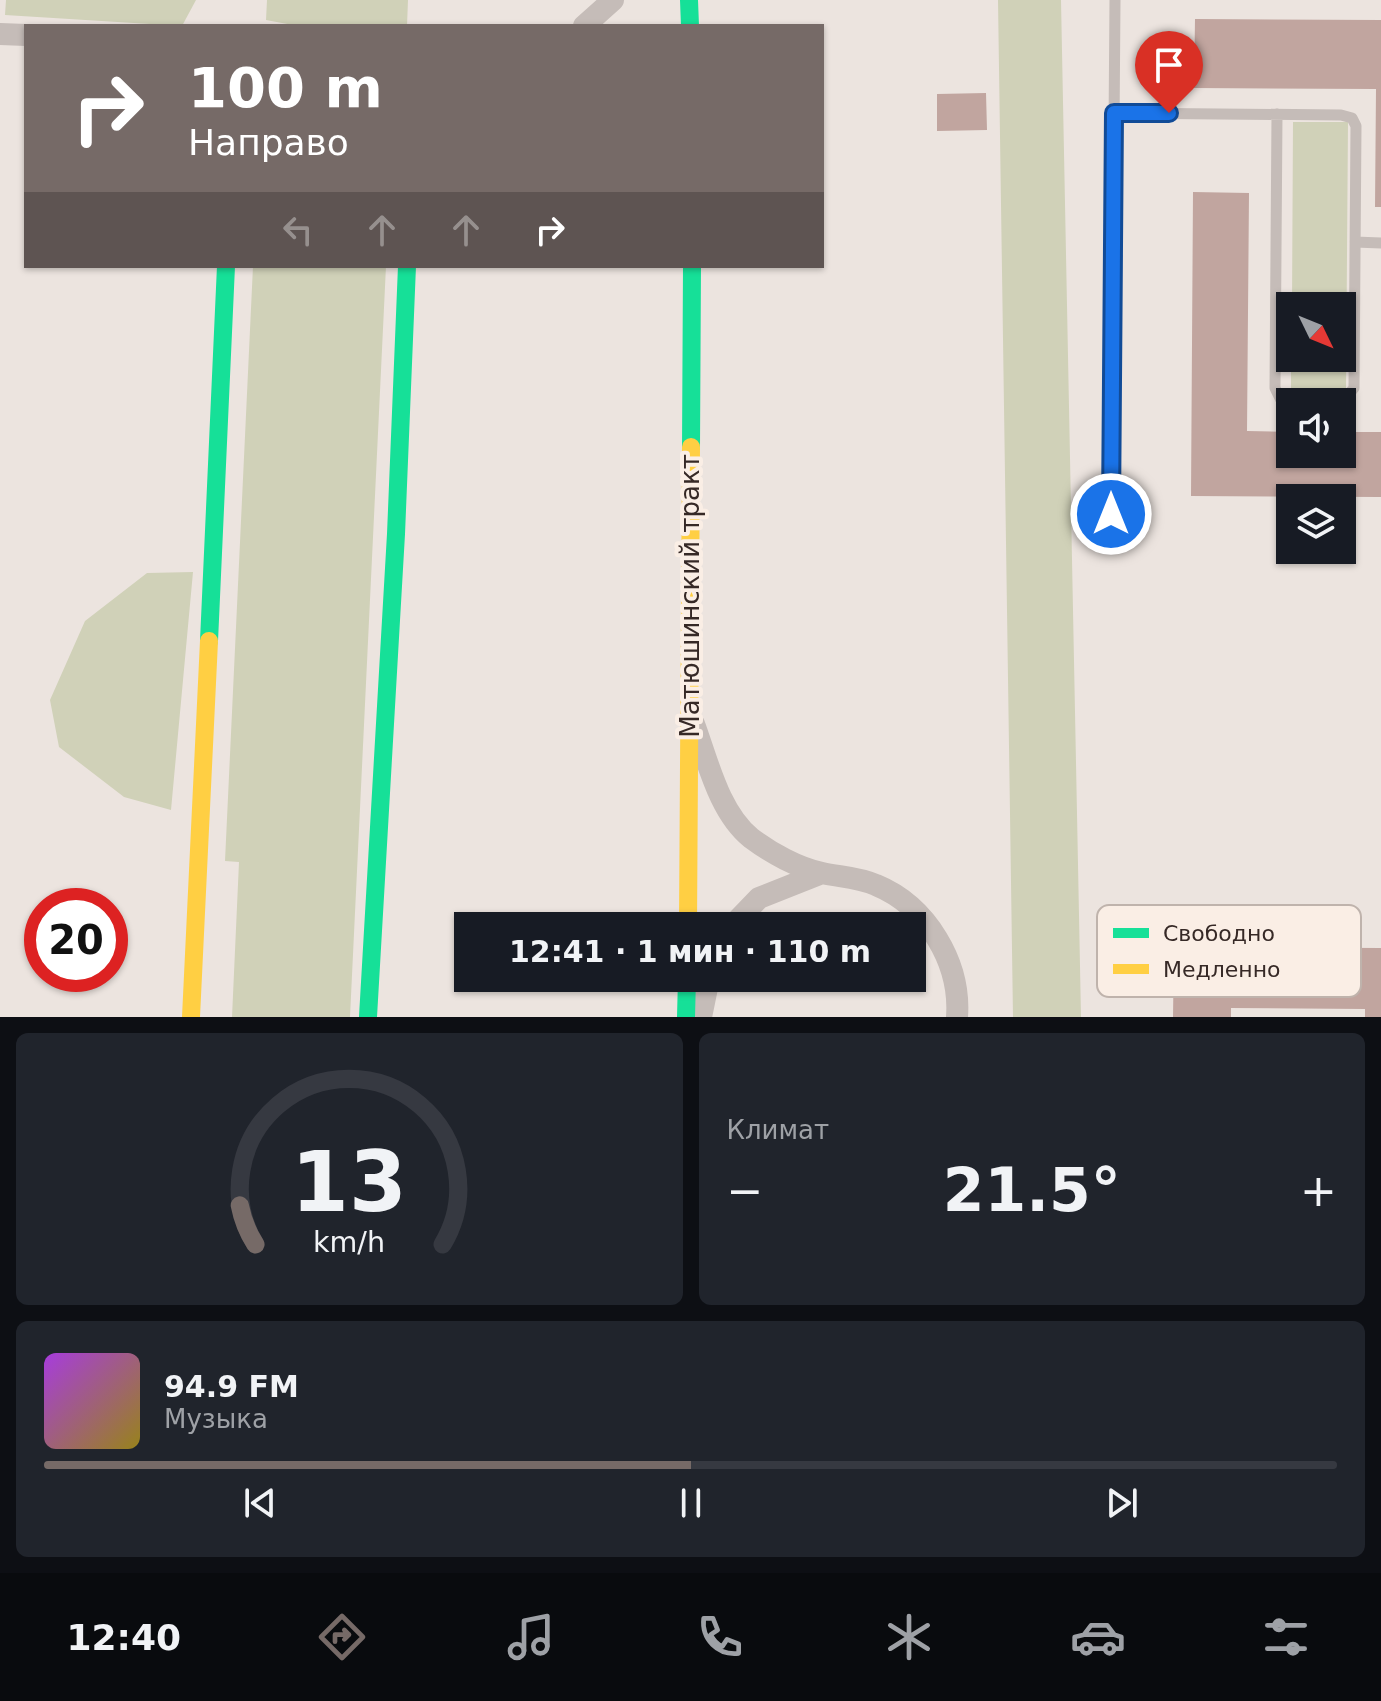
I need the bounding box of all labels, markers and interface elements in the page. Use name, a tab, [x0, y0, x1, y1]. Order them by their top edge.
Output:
pin	[1135, 31, 1203, 113]
icon: arrive	[1147, 43, 1191, 87]
text: 100 m	[188, 55, 383, 120]
icon: right	[56, 56, 160, 160]
text: Направо	[188, 122, 349, 163]
icon: left	[276, 208, 320, 252]
icon: ahead	[360, 208, 404, 252]
icon: ahead	[444, 208, 488, 252]
icon: right	[528, 208, 572, 252]
north arrow	[1276, 292, 1356, 372]
map controls	[1276, 292, 1356, 564]
button: sound	[1276, 388, 1356, 468]
street label: Матюшинский тракт	[675, 454, 705, 738]
position arrow	[1069, 472, 1153, 556]
button: layers	[1276, 484, 1356, 564]
speed limit sign: 20	[24, 888, 128, 992]
legend	[1097, 905, 1361, 997]
text: Свободно	[1163, 921, 1275, 946]
text: 12:41 · 1 мин · 110 m	[509, 934, 871, 969]
text: Медленно	[1163, 957, 1281, 982]
text: Климат	[727, 1115, 829, 1145]
text: 13	[291, 1134, 407, 1231]
text: 21.5°	[943, 1155, 1121, 1225]
text: −	[727, 1165, 763, 1216]
text: +	[1300, 1165, 1337, 1216]
text: km/h	[313, 1225, 385, 1259]
text: 94.9 FM	[164, 1369, 299, 1404]
text: Музыка	[164, 1404, 268, 1434]
icon: previous	[238, 1481, 282, 1525]
icon: pause	[669, 1481, 713, 1525]
icon: next	[1100, 1481, 1144, 1525]
icon: directions	[314, 1609, 370, 1665]
icon: music	[503, 1609, 559, 1665]
icon: phone	[692, 1609, 748, 1665]
icon: climate	[881, 1609, 937, 1665]
icon: car	[1070, 1609, 1126, 1665]
icon: filters	[1258, 1609, 1314, 1665]
text: 12:40	[66, 1617, 181, 1658]

